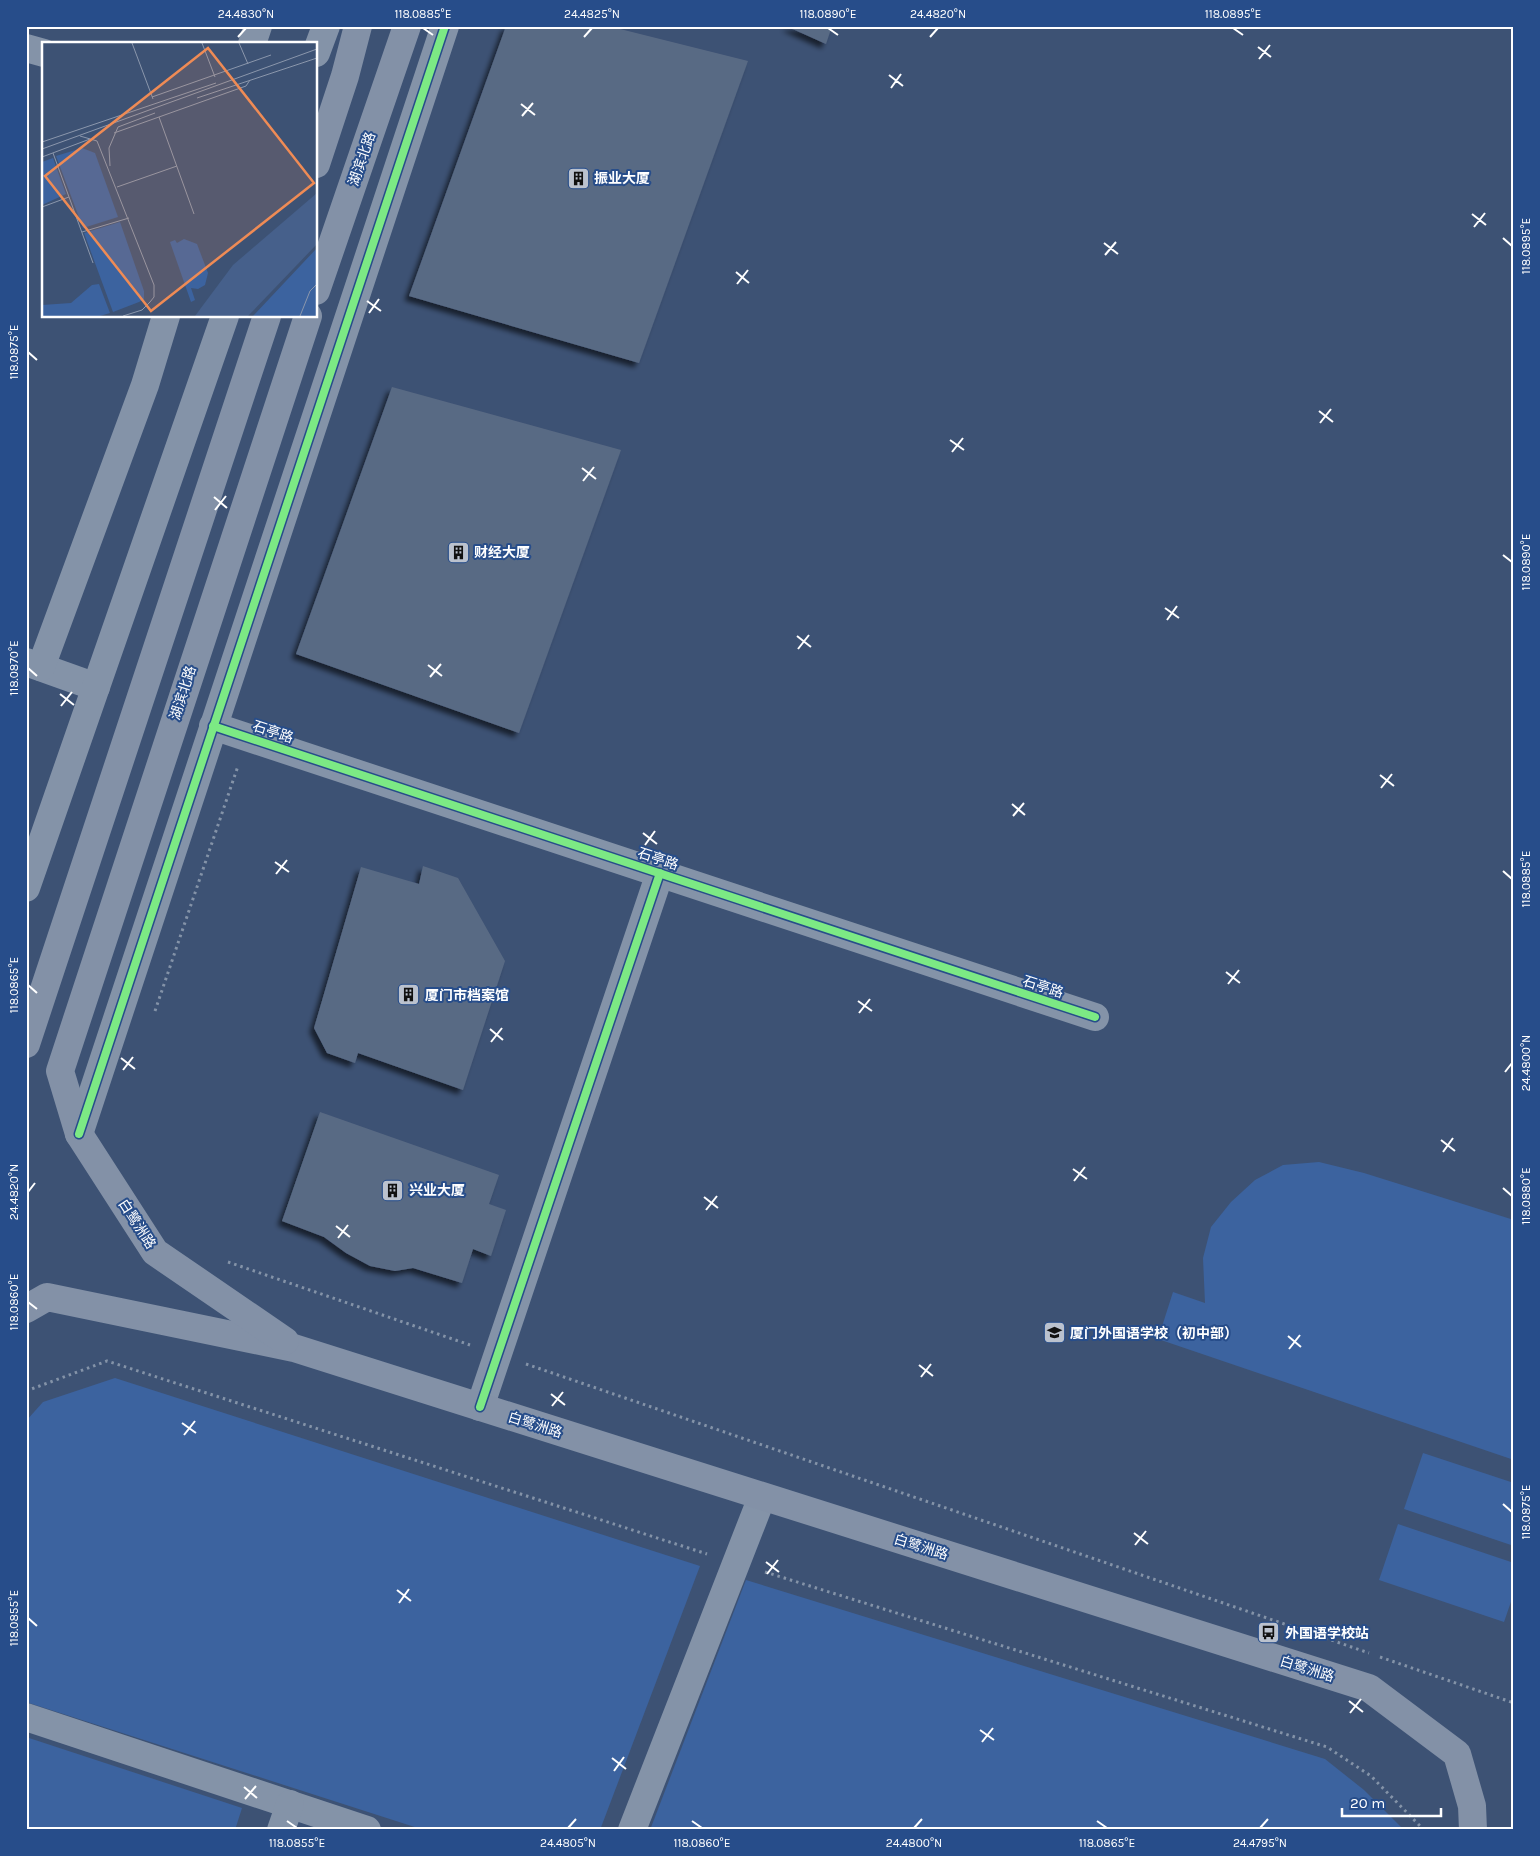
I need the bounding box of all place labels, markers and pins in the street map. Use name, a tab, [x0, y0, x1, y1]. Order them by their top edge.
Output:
building icon: 振业大厦	[566, 166, 590, 190]
place label: 振业大厦	[594, 170, 650, 187]
building icon: 财经大厦	[446, 540, 470, 564]
place label: 财经大厦	[474, 544, 530, 561]
building icon: 厦门市档案馆	[397, 983, 421, 1007]
place label: 厦门市档案馆	[425, 987, 509, 1004]
building icon: 兴业大厦	[381, 1178, 405, 1202]
place label: 兴业大厦	[409, 1182, 465, 1199]
school or university icon: 厦门外国语学校（初中部）	[1042, 1321, 1066, 1345]
place label: 厦门外国语学校（初中部）	[1070, 1325, 1238, 1342]
bus stop icon: 外国语学校站	[1257, 1621, 1281, 1645]
place label: 外国语学校站	[1285, 1625, 1369, 1642]

